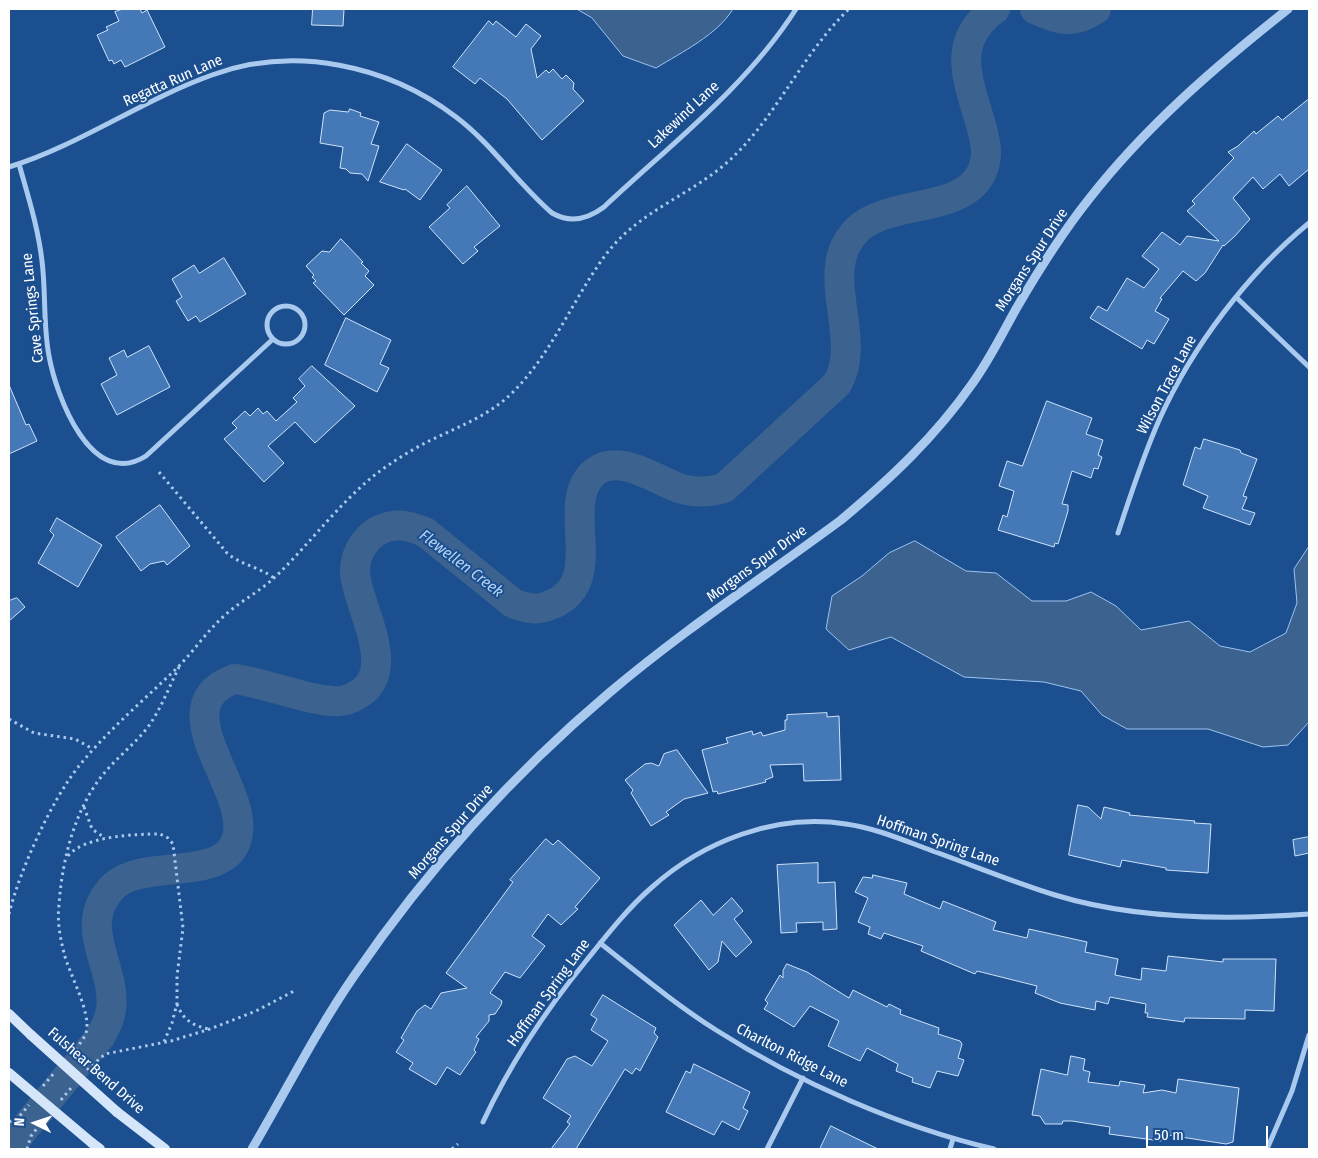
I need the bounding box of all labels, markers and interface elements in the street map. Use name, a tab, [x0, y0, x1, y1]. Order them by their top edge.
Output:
street label: Regatta Run Lane	[121, 51, 225, 111]
street label: Lakewind Lane	[645, 78, 723, 152]
street label: Morgans Spur Drive	[992, 205, 1072, 315]
street label: Cave Springs Lane	[18, 252, 48, 364]
street label: Wilson Trace Lane	[1133, 332, 1201, 438]
street label: Morgans Spur Drive	[703, 522, 811, 606]
water label: Flewellen Creek	[415, 526, 507, 602]
street label: Morgans Spur Drive	[405, 781, 497, 883]
street label: Hoffman Spring Lane	[874, 812, 1002, 870]
street label: Hoffman Spring Lane	[504, 936, 594, 1050]
street label: Charlton Ridge Lane	[733, 1020, 851, 1092]
street label: Fulshear Bend Drive	[44, 1024, 148, 1118]
north arrow	[10, 1098, 60, 1148]
scale bar	[1148, 1116, 1270, 1148]
text: N	[11, 1117, 28, 1127]
text: 50 m	[1154, 1126, 1184, 1144]

